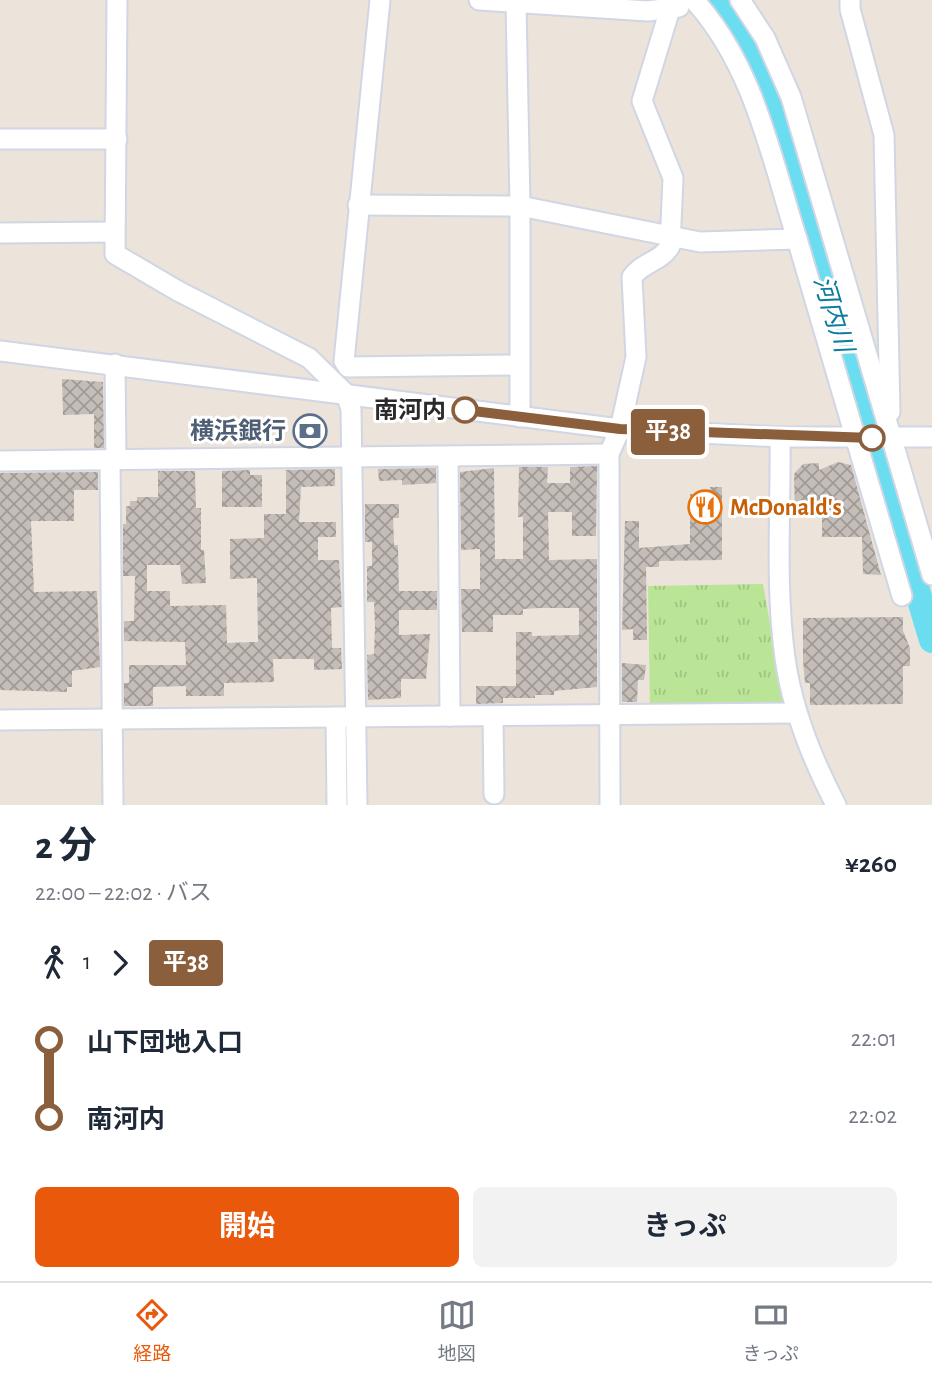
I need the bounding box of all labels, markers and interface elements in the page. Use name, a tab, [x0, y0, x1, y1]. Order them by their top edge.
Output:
water label: 河内川	[809, 273, 859, 358]
place label: 南河内	[374, 397, 446, 423]
marker: 南河内	[452, 397, 478, 423]
line badge: 平38	[628, 409, 708, 455]
bank icon: 横浜銀行	[291, 412, 329, 450]
place label: 横浜銀行	[190, 418, 286, 444]
text: 平38	[645, 420, 691, 444]
unlabelled marker	[859, 425, 885, 451]
restaurant icon: McDonald's	[686, 488, 724, 526]
place label: McDonald's	[730, 496, 842, 520]
text: 2 分	[35, 828, 97, 866]
text: ¥260	[845, 851, 897, 877]
text: 22:00 – 22:02 · バス	[35, 882, 212, 905]
icon: walk	[35, 944, 73, 982]
icon: forward	[101, 944, 139, 982]
text: 1	[83, 951, 91, 974]
text: 平38	[163, 951, 209, 975]
text: 22:01	[851, 1028, 897, 1051]
text: 山下団地入口	[87, 1030, 243, 1056]
text: 22:02	[848, 1105, 897, 1128]
text: 南河内	[87, 1107, 165, 1133]
button: 開始	[35, 1187, 459, 1267]
button: きっぷ	[473, 1187, 897, 1267]
tab: 経路	[133, 1296, 171, 1366]
tab: 地図	[438, 1296, 476, 1366]
tab: きっぷ	[742, 1296, 799, 1366]

